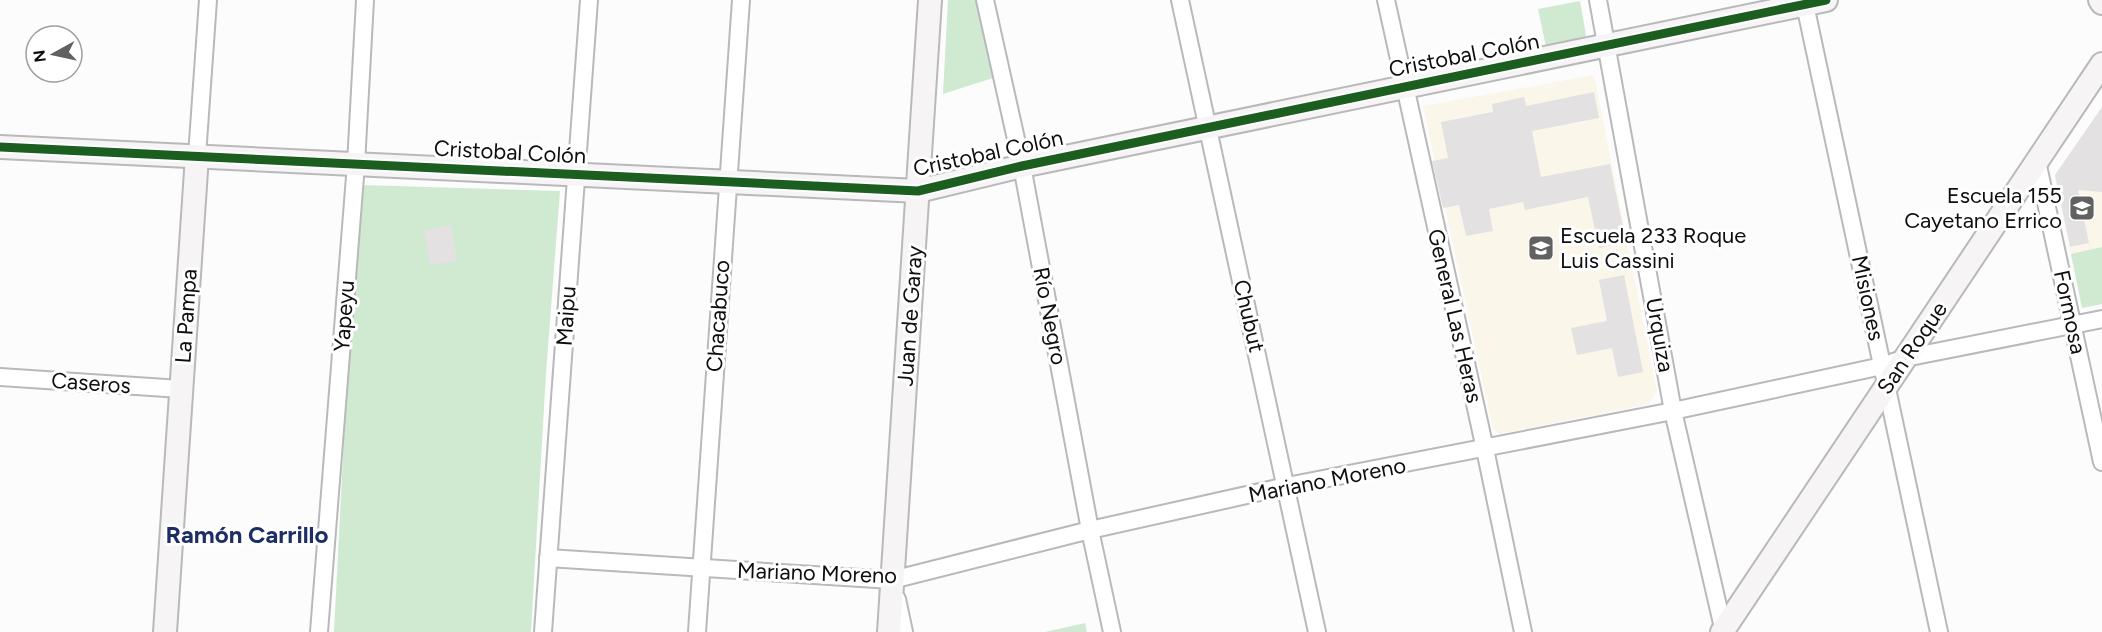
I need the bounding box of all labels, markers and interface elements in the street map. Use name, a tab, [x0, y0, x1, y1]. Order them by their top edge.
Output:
north arrow	[24, 24, 84, 84]
street label: Cristobal Colón	[1387, 27, 1541, 83]
text: N	[29, 49, 50, 63]
street label: Cristobal Colón	[911, 124, 1065, 182]
street label: Cristobal Colón	[433, 135, 587, 169]
place label: Escuela 155 Cayetano Errico	[1904, 182, 2062, 234]
school or university icon: Escuela 155 Cayetano Errico	[2067, 193, 2097, 223]
place label: Escuela 233 Roque Luis Cassini	[1560, 222, 1746, 274]
street label: General Las Heras	[1422, 226, 1488, 406]
school or university icon: Escuela 233 Roque Luis Cassini	[1526, 233, 1556, 263]
street label: Juan de Garay	[892, 244, 928, 387]
street label: Misiones	[1846, 253, 1890, 343]
street label: Chacabuco	[701, 259, 735, 373]
street label: Río Negro	[1027, 265, 1073, 367]
street label: La Pampa	[169, 268, 203, 364]
street label: Formosa	[2048, 268, 2092, 356]
street label: Chubut	[1228, 277, 1270, 355]
street label: Yapeyu	[328, 279, 360, 353]
street label: Maipu	[550, 285, 582, 347]
street label: Urquiza	[1640, 296, 1680, 374]
street label: San Roque	[1871, 297, 1953, 399]
street label: Caseros	[50, 367, 132, 399]
street label: Mariano Moreno	[1246, 451, 1408, 509]
district label: Ramón Carrillo	[166, 520, 329, 549]
street label: Mariano Moreno	[737, 557, 897, 589]

